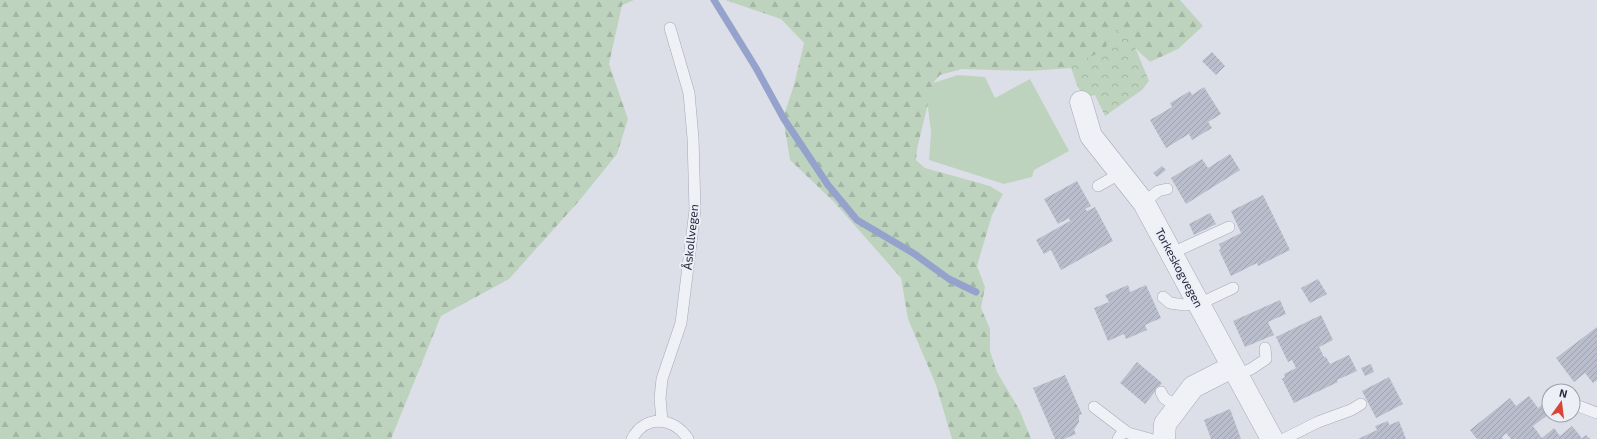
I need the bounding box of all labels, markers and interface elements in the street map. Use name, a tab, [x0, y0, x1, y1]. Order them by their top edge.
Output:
street label: Åskollvegen	[680, 203, 700, 270]
street label: Torkeskogvegen	[1153, 225, 1207, 310]
north arrow	[1541, 383, 1581, 423]
text: N	[1558, 386, 1569, 400]

